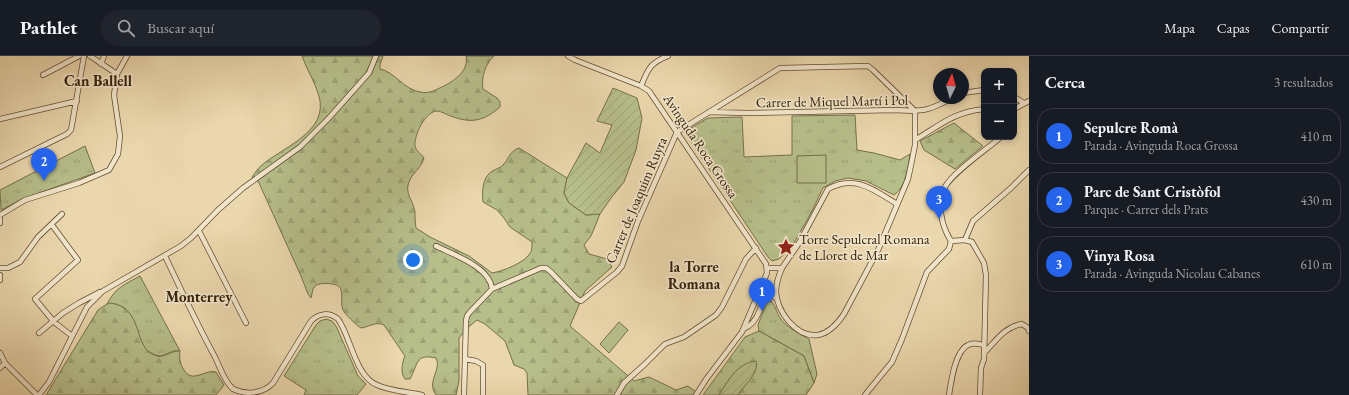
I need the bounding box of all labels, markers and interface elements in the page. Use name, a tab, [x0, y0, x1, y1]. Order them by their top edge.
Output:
search box	[101, 10, 381, 46]
text: Pathlet	[20, 15, 77, 40]
icon: search	[115, 17, 137, 39]
text: Buscar aquí	[147, 18, 214, 37]
text: Mapa	[1164, 19, 1195, 37]
text: Capas	[1217, 19, 1249, 37]
text: Compartir	[1271, 19, 1329, 37]
north arrow	[933, 68, 969, 104]
map controls	[981, 68, 1017, 140]
button: +	[981, 68, 1017, 104]
district label: Can Ballell	[64, 71, 133, 90]
text: Cerca	[1045, 71, 1085, 93]
text: 3 resultados	[1274, 74, 1333, 91]
street label: Avinguda Roca Grossa	[659, 90, 743, 202]
street label: Carrer de Miquel Martí i Pol	[756, 91, 909, 111]
button: −	[981, 104, 1017, 140]
text: Sepulcre Romà	[1084, 118, 1178, 137]
text: 1	[1056, 128, 1062, 145]
text: 410 m	[1301, 128, 1332, 145]
street label: Carrer de Joaquim Ruyra	[601, 134, 671, 266]
text: Parada · Avinguda Roca Grossa	[1084, 137, 1238, 154]
pin: 2	[31, 148, 57, 181]
text: Parc de Sant Cristòfol	[1084, 182, 1221, 201]
pin: 3	[926, 186, 952, 219]
text: 2	[1056, 192, 1062, 209]
text: 430 m	[1301, 192, 1332, 209]
text: Parque · Carrer dels Prats	[1084, 201, 1208, 218]
place label: Torre Sepulcral Romana de Lloret de Mar	[799, 230, 930, 264]
place icon: Torre Sepulcral Romana de Lloret de Mar	[776, 237, 796, 257]
text: Vinya Rosa	[1084, 246, 1155, 265]
your location	[403, 250, 423, 270]
text: 3	[1056, 256, 1062, 273]
text: 610 m	[1301, 256, 1332, 273]
district label: la Torre Romana	[668, 257, 721, 293]
text: Parada · Avinguda Nicolau Cabanes	[1084, 265, 1260, 282]
pin: 1	[749, 278, 775, 311]
district label: Monterrey	[166, 287, 233, 306]

